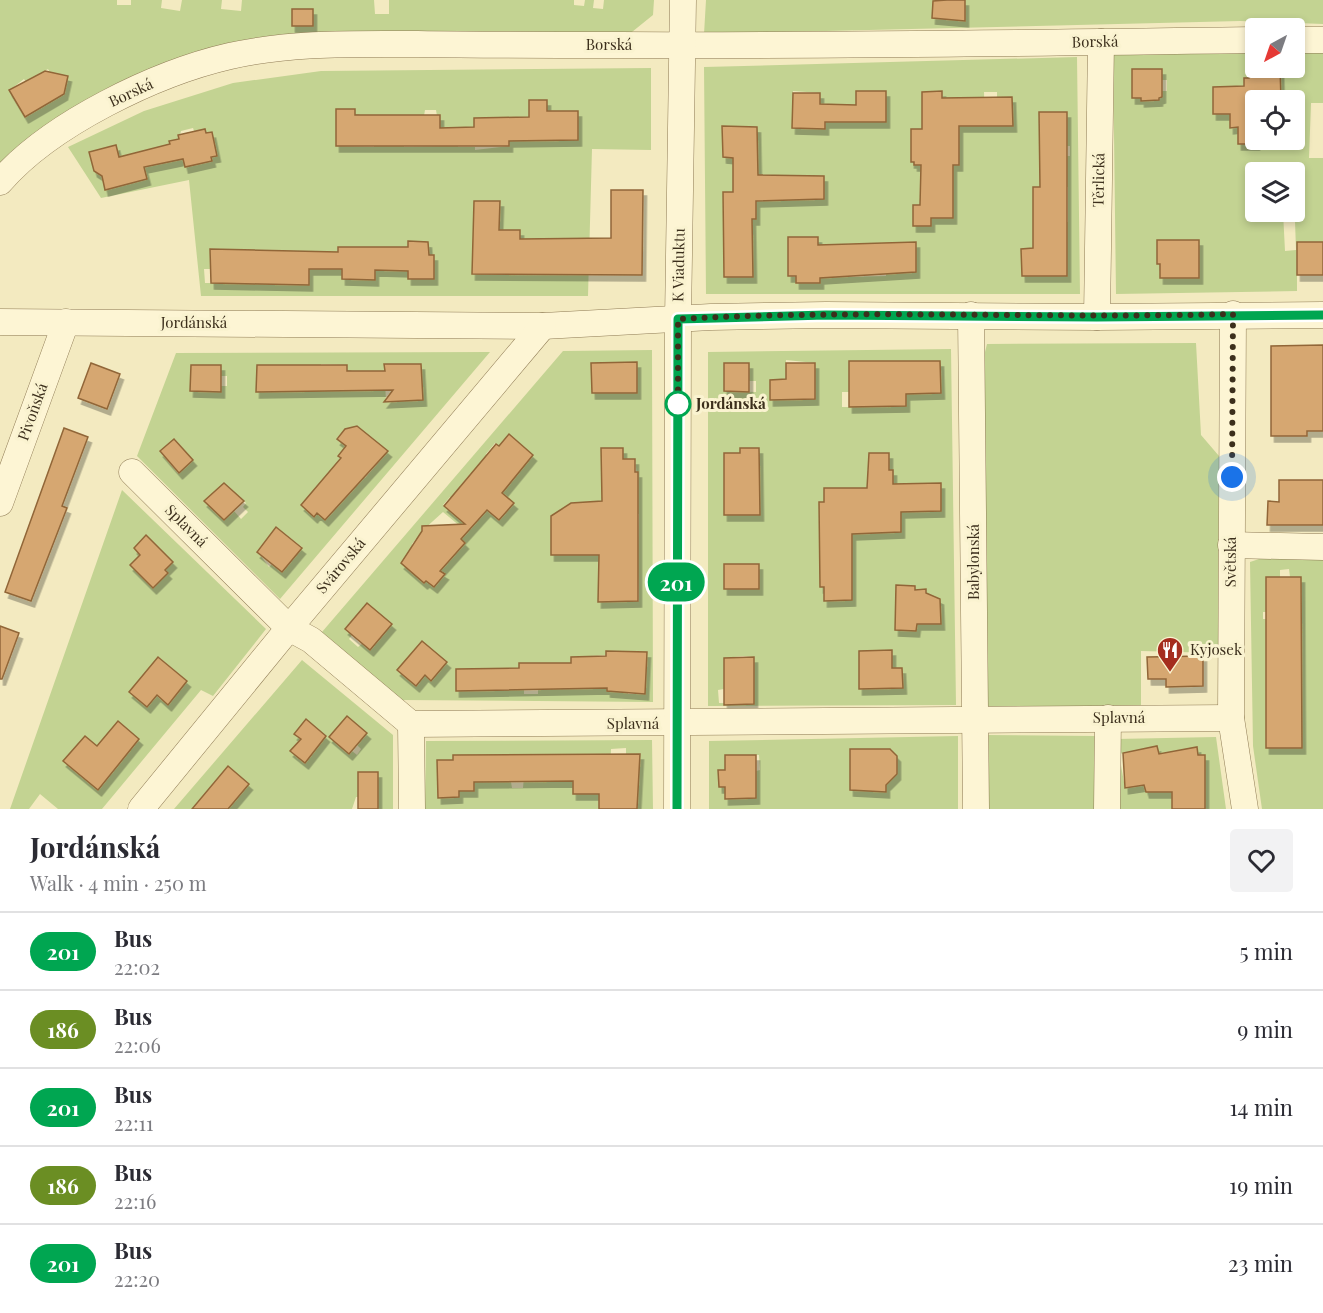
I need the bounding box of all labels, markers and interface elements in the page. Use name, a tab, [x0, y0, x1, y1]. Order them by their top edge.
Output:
north arrow	[1245, 18, 1305, 78]
map controls	[1245, 18, 1305, 222]
street label: Borská	[1072, 31, 1119, 51]
street label: Borská	[586, 34, 633, 54]
street label: Borská	[105, 73, 156, 111]
button: locate	[1245, 90, 1305, 150]
street label: Těrlická	[1088, 152, 1108, 207]
button: layers	[1245, 162, 1305, 222]
street label: K Viaduktu	[667, 228, 689, 302]
street label: Jordánská	[160, 312, 228, 332]
street label: Pivoňská	[12, 380, 52, 443]
marker: Jordánská	[665, 391, 691, 417]
place label: Jordánská	[695, 393, 766, 413]
your location	[1217, 462, 1247, 492]
street label: Splavná	[161, 500, 213, 551]
street label: Babylonská	[963, 524, 983, 600]
street label: Svárovská	[311, 533, 370, 597]
street label: Světská	[1220, 536, 1240, 587]
line badge: 201	[642, 562, 710, 602]
text: 201	[660, 568, 692, 596]
restaurant icon: Kyjosek	[1155, 635, 1185, 673]
place label: Kyjosek	[1190, 639, 1243, 659]
street label: Splavná	[1093, 707, 1146, 727]
street label: Splavná	[607, 713, 660, 733]
text: Jordánská	[30, 828, 160, 865]
button: heart	[1230, 829, 1293, 892]
text: Walk · 4 min · 250 m	[30, 869, 207, 896]
text: Bus	[114, 923, 152, 953]
text: 5 min	[1240, 936, 1293, 966]
text: 201	[47, 937, 79, 965]
text: 22:02	[114, 953, 160, 980]
text: Bus	[114, 1001, 152, 1031]
text: 9 min	[1237, 1014, 1293, 1044]
text: 186	[47, 1015, 79, 1043]
text: 22:06	[114, 1031, 161, 1058]
text: Bus	[114, 1079, 152, 1109]
text: 14 min	[1229, 1092, 1293, 1122]
text: 201	[47, 1093, 79, 1121]
text: 22:11	[114, 1109, 153, 1136]
text: Bus	[114, 1157, 152, 1187]
text: 19 min	[1229, 1170, 1293, 1200]
text: 186	[47, 1171, 79, 1199]
text: 22:16	[114, 1187, 156, 1214]
text: Bus	[114, 1235, 152, 1265]
text: 23 min	[1228, 1248, 1293, 1278]
text: 201	[47, 1249, 79, 1277]
text: 22:20	[114, 1265, 160, 1292]

